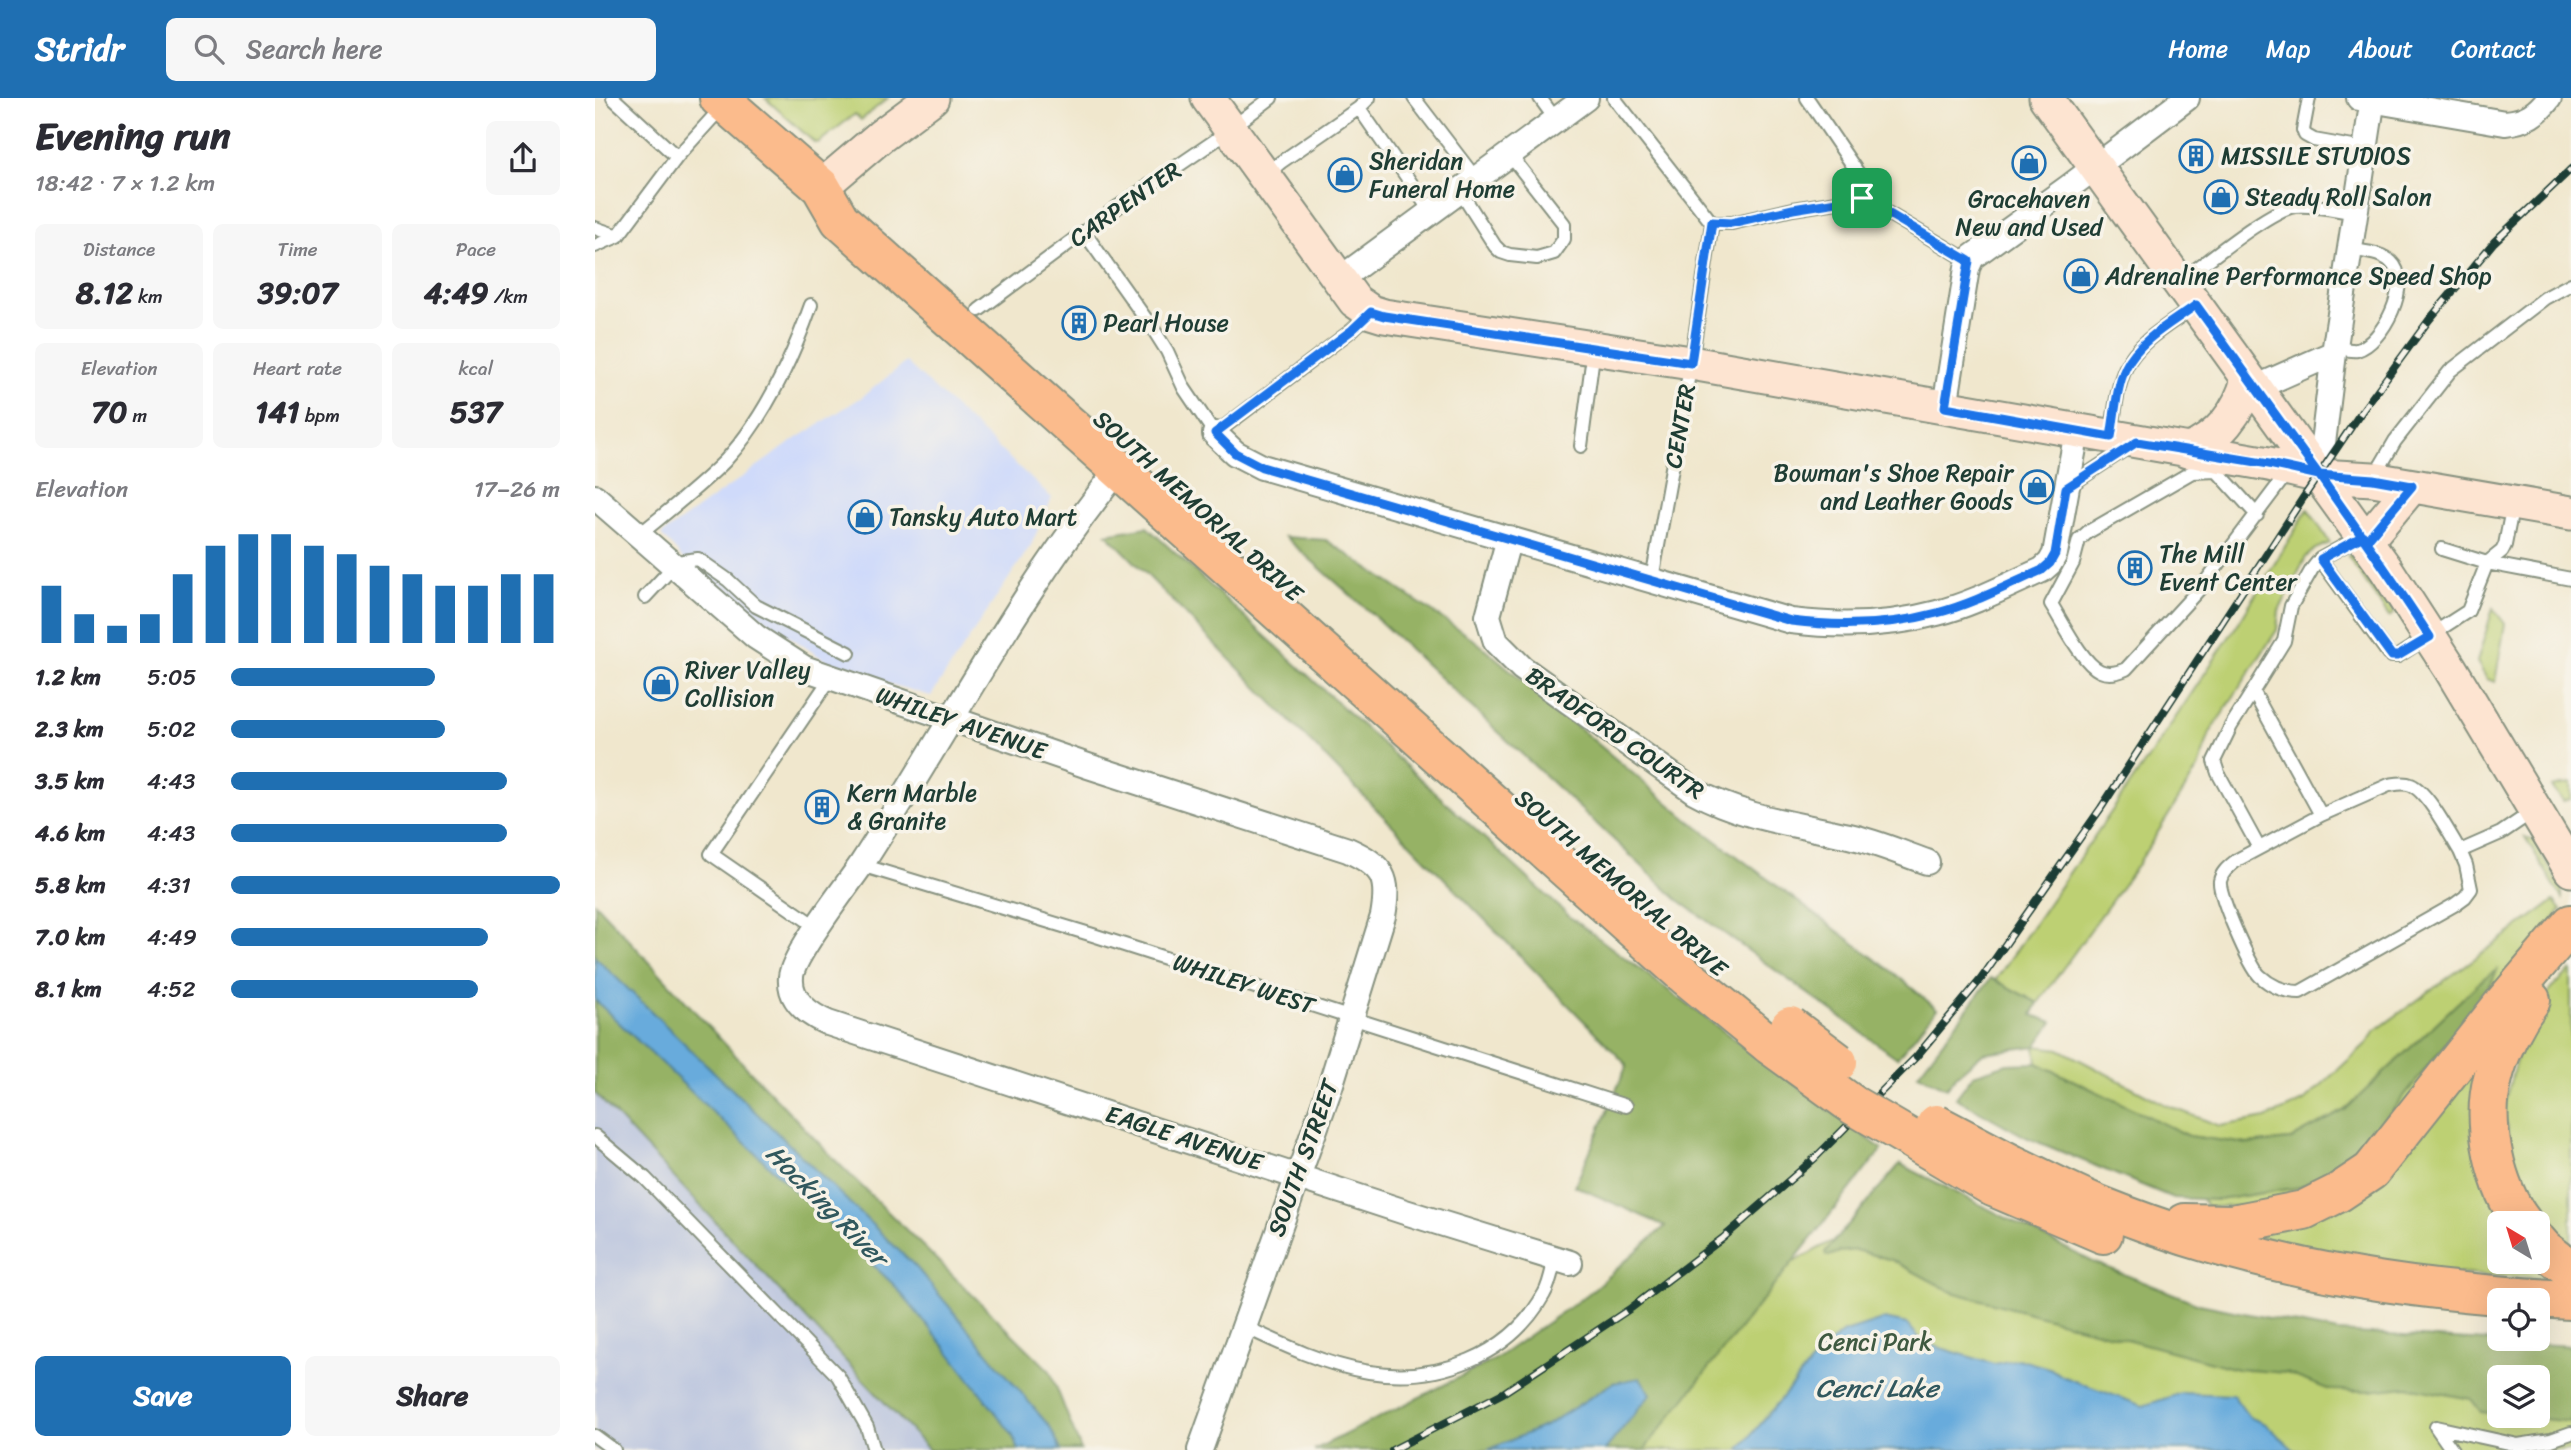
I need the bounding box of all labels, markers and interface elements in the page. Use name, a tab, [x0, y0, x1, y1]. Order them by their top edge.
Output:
search box	[166, 18, 656, 81]
text: Stridr	[35, 20, 124, 78]
text: Search here	[246, 26, 383, 72]
text: Home	[2168, 28, 2228, 70]
text: Map	[2266, 28, 2310, 70]
text: About	[2348, 28, 2413, 70]
text: Contact	[2451, 28, 2536, 70]
icon: search	[190, 30, 228, 68]
text: Evening run	[35, 103, 231, 170]
button: share	[486, 121, 560, 195]
place label: MISSILE STUDIOS	[2221, 135, 2411, 177]
building icon: MISSILE STUDIOS	[2177, 137, 2215, 175]
place label: Sheridan Funeral Home	[1369, 140, 1515, 210]
shop icon: Gracehaven New and Used	[2010, 144, 2048, 182]
street label: CARPENTER	[1060, 150, 1190, 258]
shop icon: Sheridan Funeral Home	[1326, 156, 1364, 194]
text: 18:42 · 7 × 1.2 km	[35, 163, 215, 204]
pin	[1832, 168, 1892, 228]
place label: Steady Roll Salon	[2245, 176, 2432, 218]
place label: Gracehaven New and Used	[1956, 178, 2104, 248]
shop icon: Steady Roll Salon	[2202, 178, 2240, 216]
icon: arrive	[1843, 179, 1881, 217]
text: Distance	[83, 233, 155, 266]
text: Time	[277, 233, 318, 266]
text: Pace	[456, 233, 496, 266]
place label: Adrenaline Performance Speed Shop	[2104, 255, 2492, 297]
shop icon: Adrenaline Performance Speed Shop	[2062, 257, 2100, 295]
text: 8.12	[76, 266, 133, 320]
text: 39:07	[257, 266, 338, 320]
text: 4:49	[424, 266, 489, 320]
text: km	[133, 280, 163, 313]
text: /km	[489, 280, 528, 313]
place label: Pearl House	[1103, 302, 1229, 344]
building icon: Pearl House	[1060, 304, 1098, 342]
text: Elevation	[81, 352, 158, 385]
text: Heart rate	[253, 352, 342, 385]
text: kcal	[459, 352, 493, 385]
street label: CENTER	[1652, 380, 1708, 471]
text: 70	[91, 385, 127, 439]
text: 141	[255, 385, 300, 439]
text: 537	[450, 385, 502, 439]
text: m	[127, 399, 147, 432]
text: bpm	[300, 399, 340, 432]
street label: SOUTH MEMORIAL DRIVE	[1083, 400, 1314, 614]
place label: Bowman's Shoe Repair and Leather Goods	[1774, 452, 2015, 522]
shop icon: Bowman's Shoe Repair and Leather Goods	[2018, 468, 2056, 506]
text: Elevation	[35, 469, 128, 510]
text: 17–26 m	[474, 469, 560, 510]
place label: Tansky Auto Mart	[889, 496, 1077, 538]
shop icon: Tansky Auto Mart	[846, 498, 884, 536]
place label: The Mill Event Center	[2159, 533, 2298, 603]
building icon: The Mill Event Center	[2116, 549, 2154, 587]
place label: River Valley Collision	[685, 649, 811, 719]
street label: BRADFORD COURTR	[1517, 655, 1714, 811]
text: 1.2 km	[35, 657, 101, 698]
text: 5:05	[147, 657, 197, 698]
shop icon: River Valley Collision	[642, 665, 680, 703]
street label: WHILEY AVENUE	[870, 674, 1054, 772]
text: 2.3 km	[35, 709, 104, 750]
text: 5:02	[147, 709, 196, 750]
text: 3.5 km	[35, 761, 104, 802]
text: 4:43	[147, 761, 195, 802]
place label: Kern Marble & Granite	[847, 772, 977, 842]
street label: SOUTH MEMORIAL DRIVE	[1505, 778, 1739, 989]
building icon: Kern Marble & Granite	[803, 788, 841, 826]
text: 4.6 km	[35, 813, 105, 854]
text: 4:43	[147, 813, 195, 854]
text: 5.8 km	[35, 865, 106, 906]
text: 4:31	[147, 865, 191, 906]
text: 7.0 km	[35, 917, 105, 958]
text: 4:49	[147, 917, 197, 958]
street label: WHILEY WEST	[1167, 941, 1322, 1027]
text: 8.1 km	[35, 969, 102, 1010]
text: 4:52	[147, 969, 196, 1010]
street label: SOUTH STREET	[1255, 1072, 1351, 1242]
street label: EAGLE AVENUE	[1100, 1093, 1270, 1184]
water label: Hocking River	[755, 1133, 902, 1280]
north arrow	[2487, 1211, 2550, 1274]
map controls	[2487, 1211, 2550, 1428]
button: locate	[2487, 1288, 2550, 1351]
park label: Cenci Park	[1818, 1321, 1932, 1363]
button: Save	[35, 1356, 291, 1436]
button: Share	[305, 1356, 560, 1436]
water label: Cenci Lake	[1816, 1365, 1941, 1411]
button: layers	[2487, 1365, 2550, 1428]

